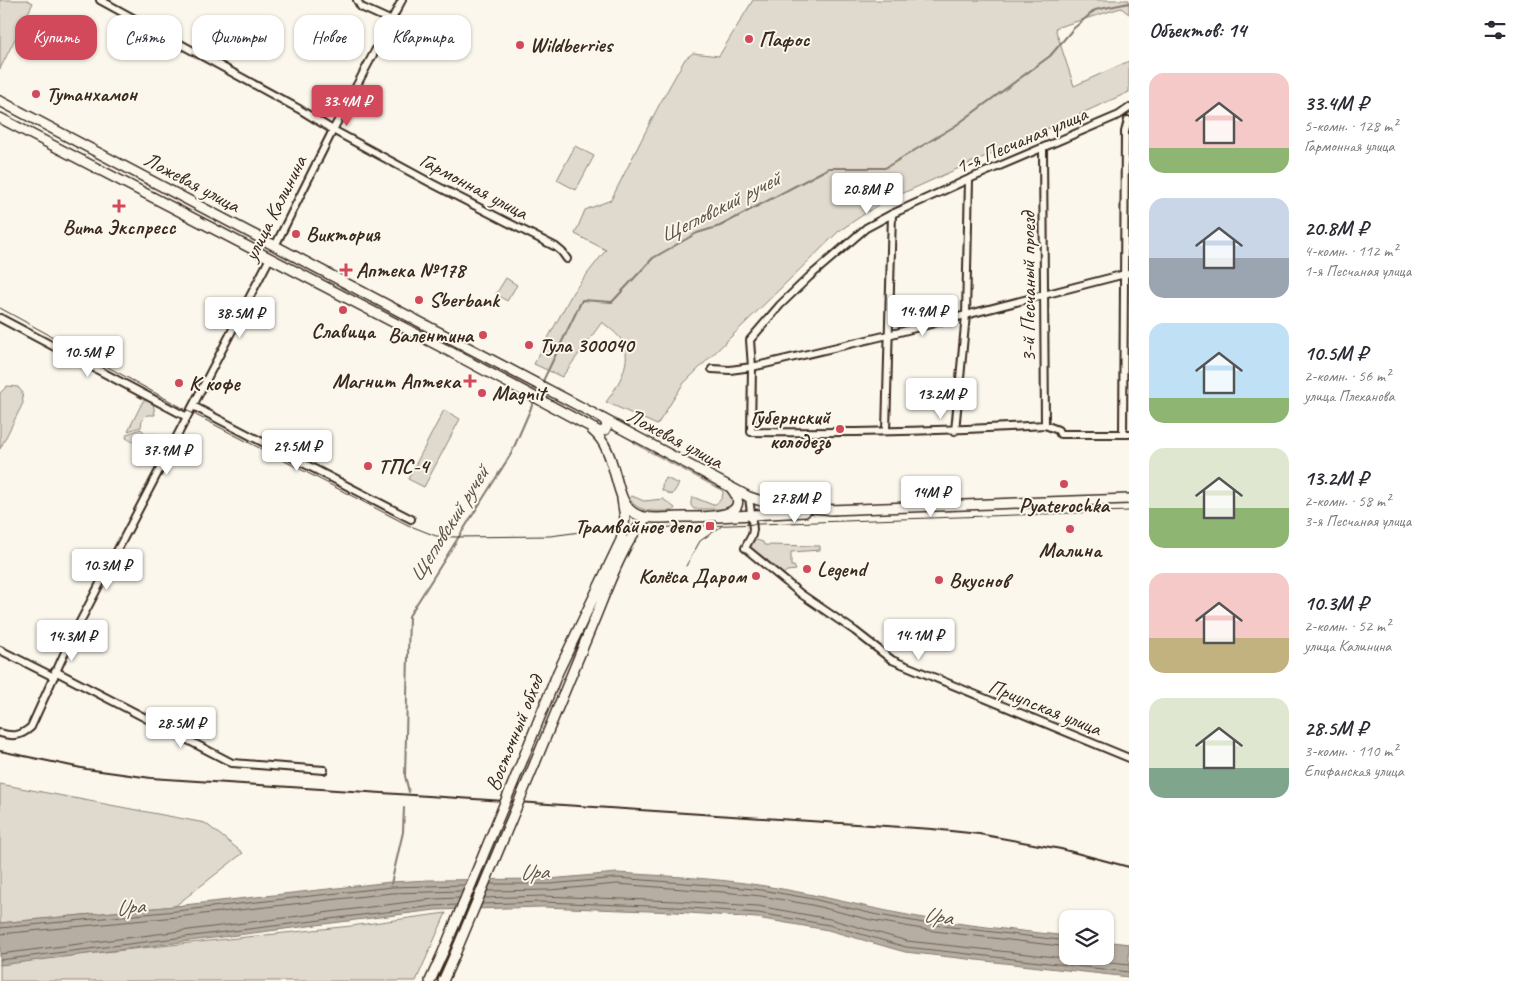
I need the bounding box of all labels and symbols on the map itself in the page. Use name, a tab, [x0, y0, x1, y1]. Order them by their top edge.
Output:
place label: Пафос	[759, 26, 810, 52]
place label: Wildberries	[530, 32, 615, 58]
marker: Пафос	[743, 33, 755, 45]
marker: Wildberries	[514, 39, 526, 51]
place label: Тутанхамон	[46, 81, 138, 107]
pin: 33.4M ₽	[301, 84, 393, 127]
marker: Тутанхамон	[30, 88, 42, 100]
street label: 1-я Песчаная улица	[951, 100, 1092, 179]
street label: Ложевая улица	[140, 146, 246, 219]
street label: Гармонная улица	[415, 147, 534, 226]
street label: улица Калинина	[236, 149, 313, 267]
water label: Щегловский ручей	[656, 163, 789, 249]
pin: 20.8M ₽	[821, 172, 913, 215]
marker: Вита Экспресс	[113, 200, 125, 212]
street label: 3-й Песчаный проезд	[1015, 209, 1041, 362]
place label: Вита Экспресс	[63, 214, 177, 240]
place label: Виктория	[306, 221, 381, 247]
marker: Виктория	[290, 228, 302, 240]
place label: Аптека №178	[356, 257, 467, 283]
marker: Аптека №178	[340, 264, 352, 276]
place label: Sberbank	[429, 287, 501, 313]
marker: Sberbank	[413, 294, 425, 306]
pin: 14.9M ₽	[877, 294, 969, 337]
pin: 38.5M ₽	[194, 296, 286, 339]
marker: Славица	[337, 304, 349, 316]
place label: Славица	[311, 318, 376, 344]
place label: Валентина	[388, 322, 475, 348]
marker: Валентина	[477, 329, 489, 341]
place label: Тула 300040	[539, 332, 636, 358]
pin: 10.5M ₽	[42, 336, 134, 378]
marker: Тула 300040	[523, 339, 535, 351]
place label: Магнит Аптека	[332, 368, 462, 394]
place label: К кофе	[189, 370, 241, 396]
marker: Магнит Аптека	[464, 375, 476, 387]
marker: К кофе	[173, 377, 185, 389]
pin: 13.2M ₽	[895, 378, 987, 420]
place label: Magnit	[492, 380, 548, 406]
marker: Magnit	[476, 387, 488, 399]
street label: Ложевая улица	[623, 402, 729, 475]
place label: Губернский колодезь	[750, 404, 832, 455]
marker: Губернский колодезь	[834, 423, 846, 435]
pin: 29.5M ₽	[251, 430, 343, 472]
pin: 37.9M ₽	[121, 434, 213, 476]
place label: ТПС-4	[378, 453, 431, 479]
water label: Щегловский ручей	[403, 457, 498, 587]
marker: ТПС-4	[362, 460, 374, 472]
pin: 14M ₽	[896, 476, 966, 518]
marker: Pyaterochka	[1058, 478, 1070, 490]
pin: 27.8M ₽	[749, 482, 841, 524]
place label: Pyaterochka	[1019, 492, 1111, 518]
place label: Трамвайное депо	[575, 513, 701, 539]
marker: Трамвайное депо	[704, 520, 716, 532]
marker: Малина	[1064, 523, 1076, 535]
place label: Малина	[1039, 537, 1103, 563]
pin: 10.3M ₽	[61, 548, 153, 591]
place label: Legend	[817, 556, 869, 582]
place label: Колёса Даром	[638, 563, 747, 589]
marker: Legend	[801, 563, 813, 575]
place label: Вкуснов	[949, 567, 1013, 593]
marker: Колёса Даром	[750, 570, 762, 582]
marker: Вкуснов	[933, 574, 945, 586]
pin: 14.1M ₽	[873, 618, 965, 661]
pin: 14.3M ₽	[26, 620, 118, 662]
street label: Восточный обход	[479, 670, 550, 794]
street label: Приупская улица	[985, 673, 1107, 742]
pin: 28.5M ₽	[135, 706, 227, 749]
water label: Upa	[519, 857, 551, 886]
water label: Upa	[114, 891, 148, 922]
water label: Upa	[922, 900, 957, 932]

